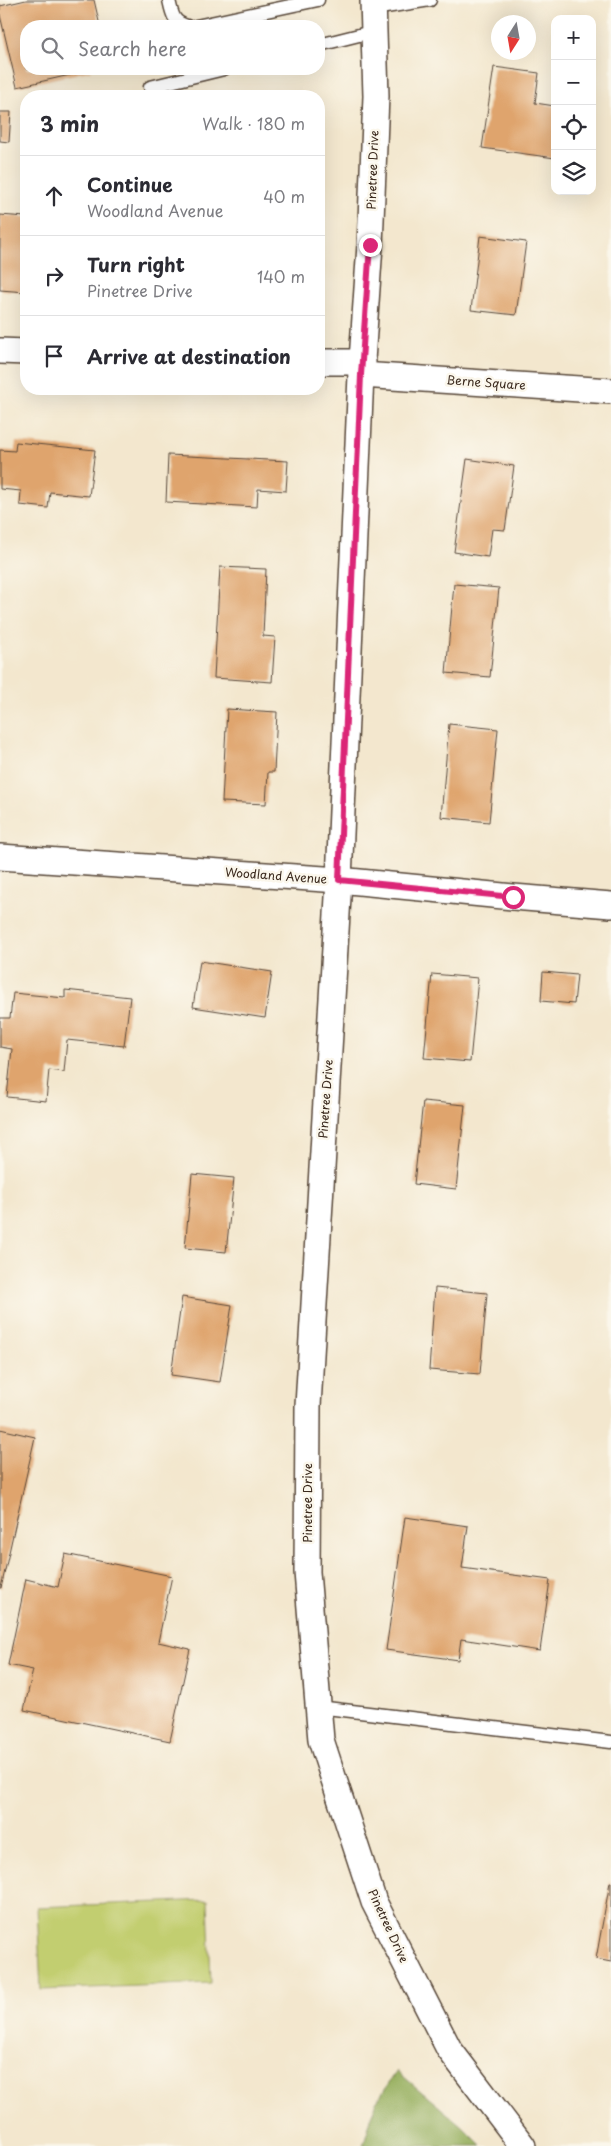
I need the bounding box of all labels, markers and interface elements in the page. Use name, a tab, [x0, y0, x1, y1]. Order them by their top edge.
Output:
north arrow	[491, 15, 536, 60]
map controls	[551, 15, 596, 195]
button: +	[551, 15, 596, 60]
search box	[20, 20, 325, 75]
icon: search	[38, 34, 66, 62]
text: Search here	[78, 34, 187, 62]
button: −	[551, 60, 596, 105]
button: locate	[551, 105, 596, 150]
text: 3 min	[40, 107, 99, 139]
text: Walk · 180 m	[202, 111, 305, 135]
street label: Pinetree Drive	[362, 130, 382, 210]
button: layers	[551, 150, 596, 195]
text: Continue	[87, 170, 173, 198]
icon: ahead	[40, 182, 68, 210]
text: 40 m	[263, 184, 305, 208]
text: Woodland Avenue	[87, 198, 224, 222]
route end	[359, 234, 382, 257]
text: Turn right	[87, 250, 185, 278]
icon: right	[40, 262, 68, 290]
text: 140 m	[257, 264, 305, 288]
text: Pinetree Drive	[87, 278, 193, 302]
icon: arrive	[40, 342, 68, 370]
text: Arrive at destination	[87, 342, 291, 370]
street label: Berne Square	[446, 370, 526, 394]
street label: Woodland Avenue	[224, 862, 328, 888]
route start	[502, 886, 525, 909]
street label: Pinetree Drive	[313, 1059, 337, 1139]
street label: Pinetree Drive	[298, 1463, 316, 1543]
street label: Pinetree Drive	[364, 1886, 414, 1965]

